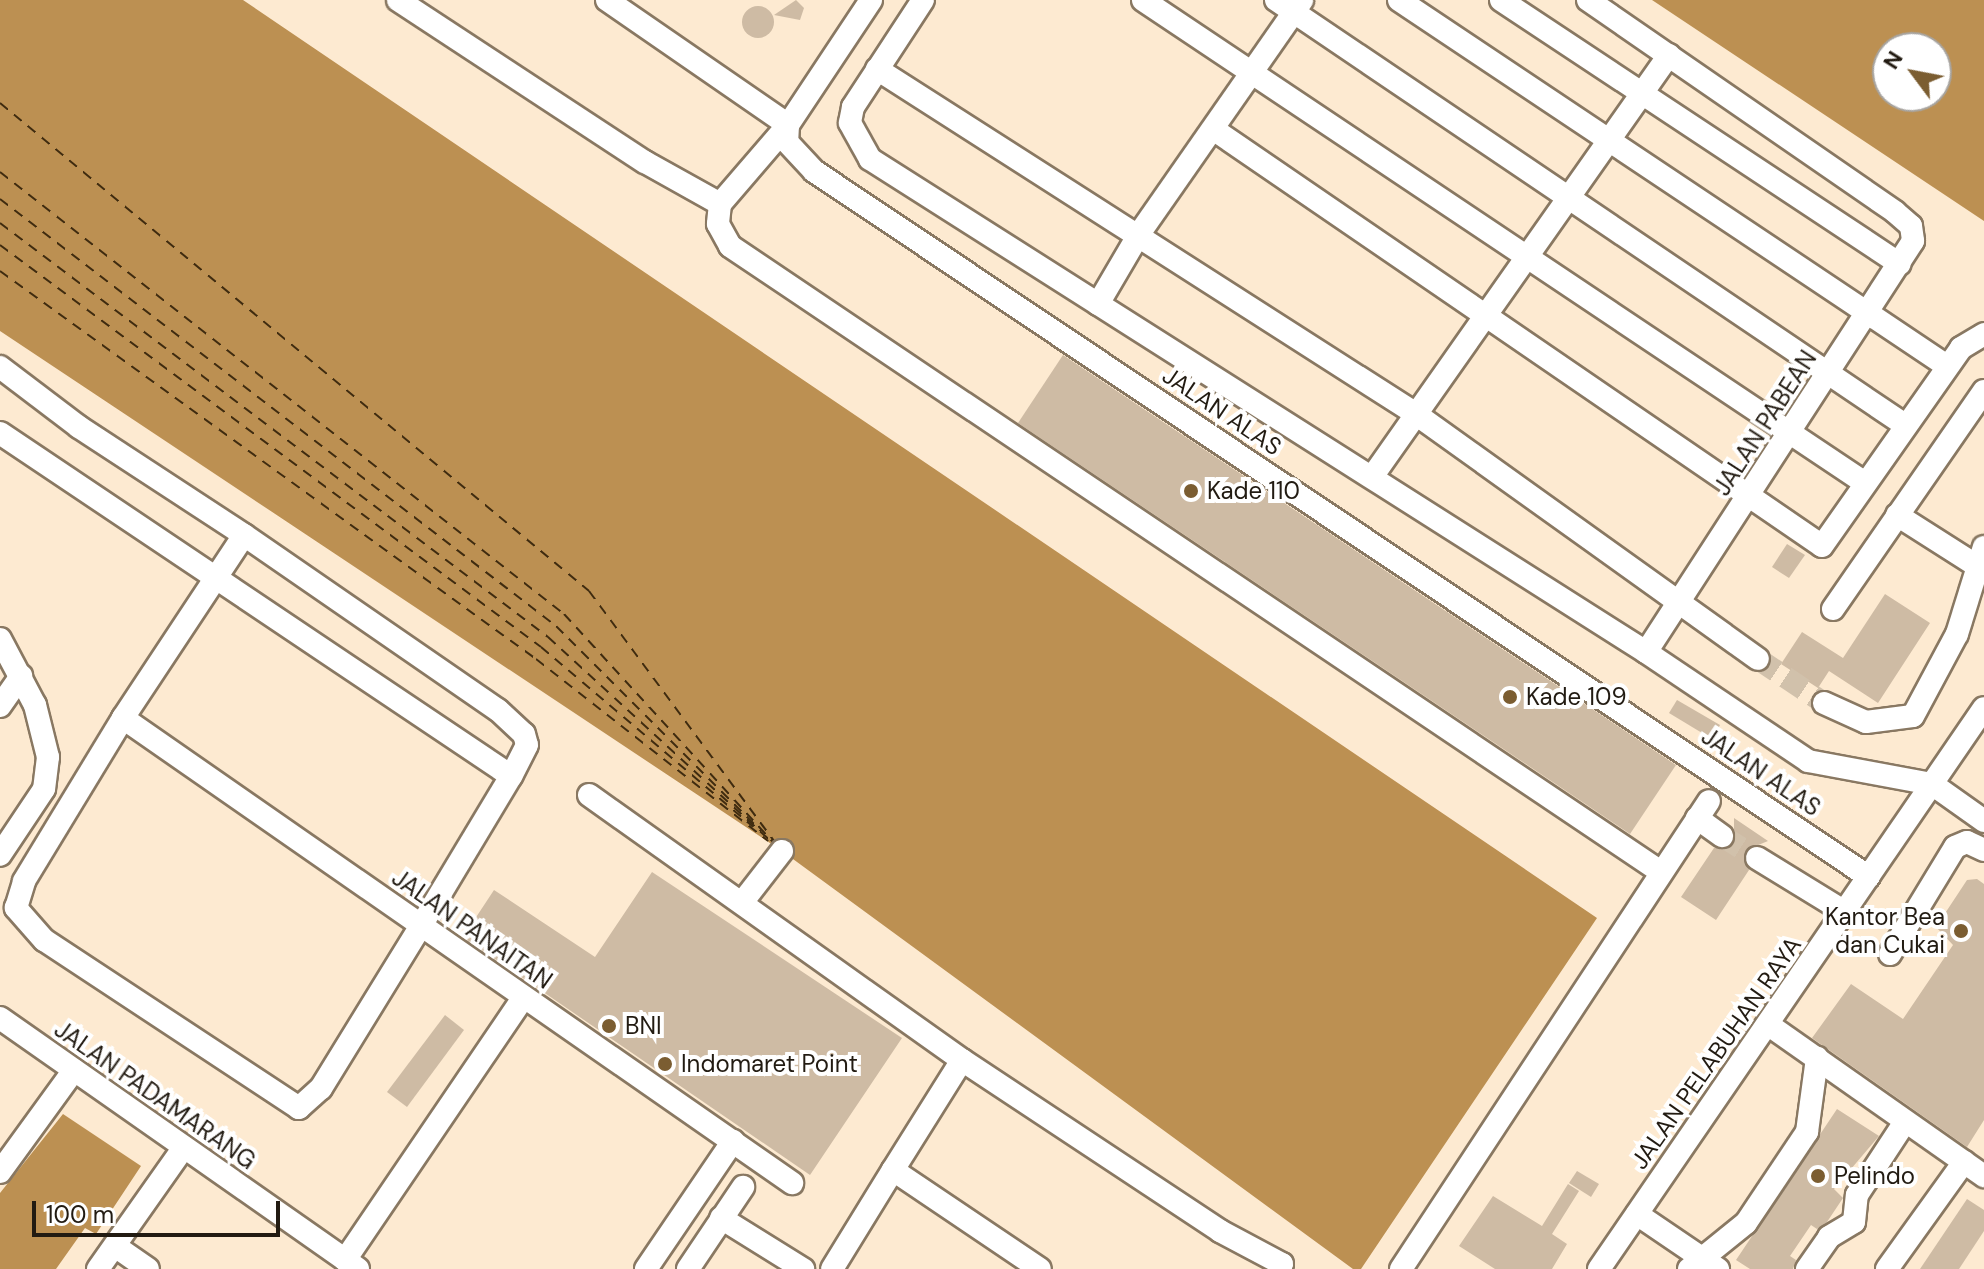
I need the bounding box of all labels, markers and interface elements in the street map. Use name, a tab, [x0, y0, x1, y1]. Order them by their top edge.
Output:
north arrow	[1872, 32, 1952, 112]
text: N	[1876, 46, 1909, 75]
street label: JALAN PABEAN	[1707, 345, 1823, 501]
street label: JALAN ALAS	[1157, 361, 1287, 461]
place label: Kade 110	[1207, 477, 1300, 505]
marker: Kade 110	[1182, 482, 1200, 500]
place label: Kade 109	[1526, 683, 1627, 711]
marker: Kade 109	[1501, 688, 1519, 706]
street label: JALAN ALAS	[1696, 722, 1826, 822]
street label: JALAN PANAITAN	[386, 863, 558, 995]
place label: Kantor Bea dan Cukai	[1825, 903, 1945, 959]
marker: Kantor Bea dan Cukai	[1952, 922, 1970, 940]
street label: JALAN PELABUHAN RAYA	[1625, 931, 1807, 1175]
place label: BNI	[625, 1012, 662, 1040]
street label: JALAN PADAMARANG	[49, 1015, 261, 1175]
marker: BNI	[600, 1017, 618, 1035]
place label: Indomaret Point	[681, 1050, 858, 1078]
marker: Indomaret Point	[656, 1055, 674, 1073]
place label: Pelindo	[1834, 1162, 1915, 1190]
marker: Pelindo	[1809, 1167, 1827, 1185]
scale bar	[36, 1185, 284, 1235]
text: 100 m	[46, 1199, 114, 1230]

